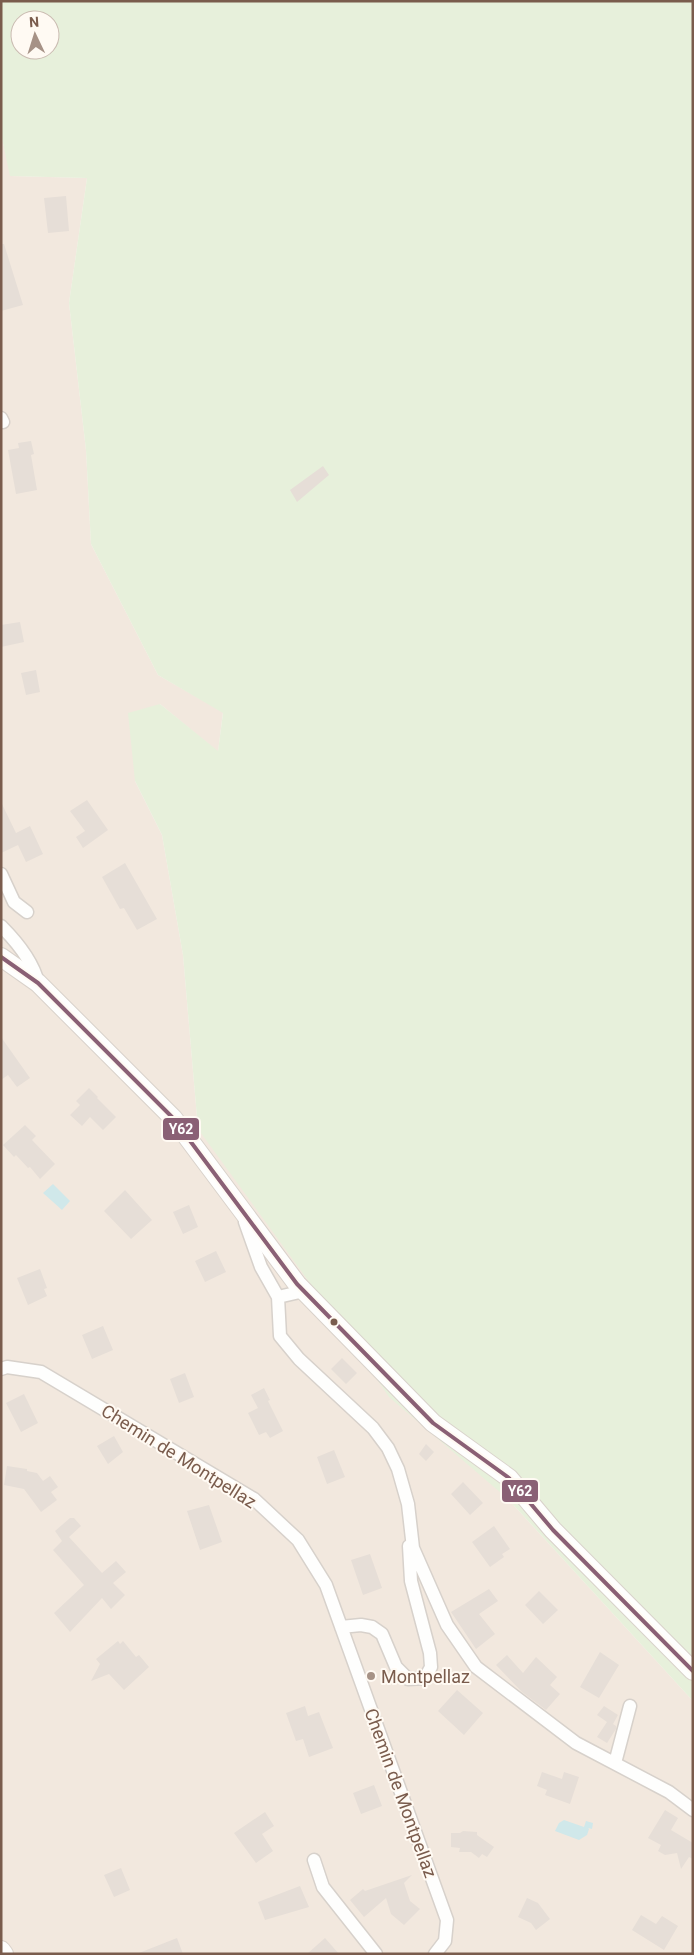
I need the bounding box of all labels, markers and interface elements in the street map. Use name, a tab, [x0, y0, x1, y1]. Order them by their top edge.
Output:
north arrow	[10, 10, 60, 60]
text: N	[29, 14, 40, 30]
line badge: Y62	[162, 1117, 200, 1141]
text: Y62	[169, 1121, 193, 1137]
unlabelled marker	[329, 1317, 339, 1327]
street label: Chemin de Montpellaz	[98, 1400, 260, 1512]
line badge: Y62	[501, 1479, 539, 1503]
text: Y62	[508, 1483, 532, 1499]
place label: Montpellaz	[381, 1666, 470, 1687]
marker: Montpellaz	[365, 1670, 377, 1682]
street label: Chemin de Montpellaz	[361, 1705, 441, 1881]

